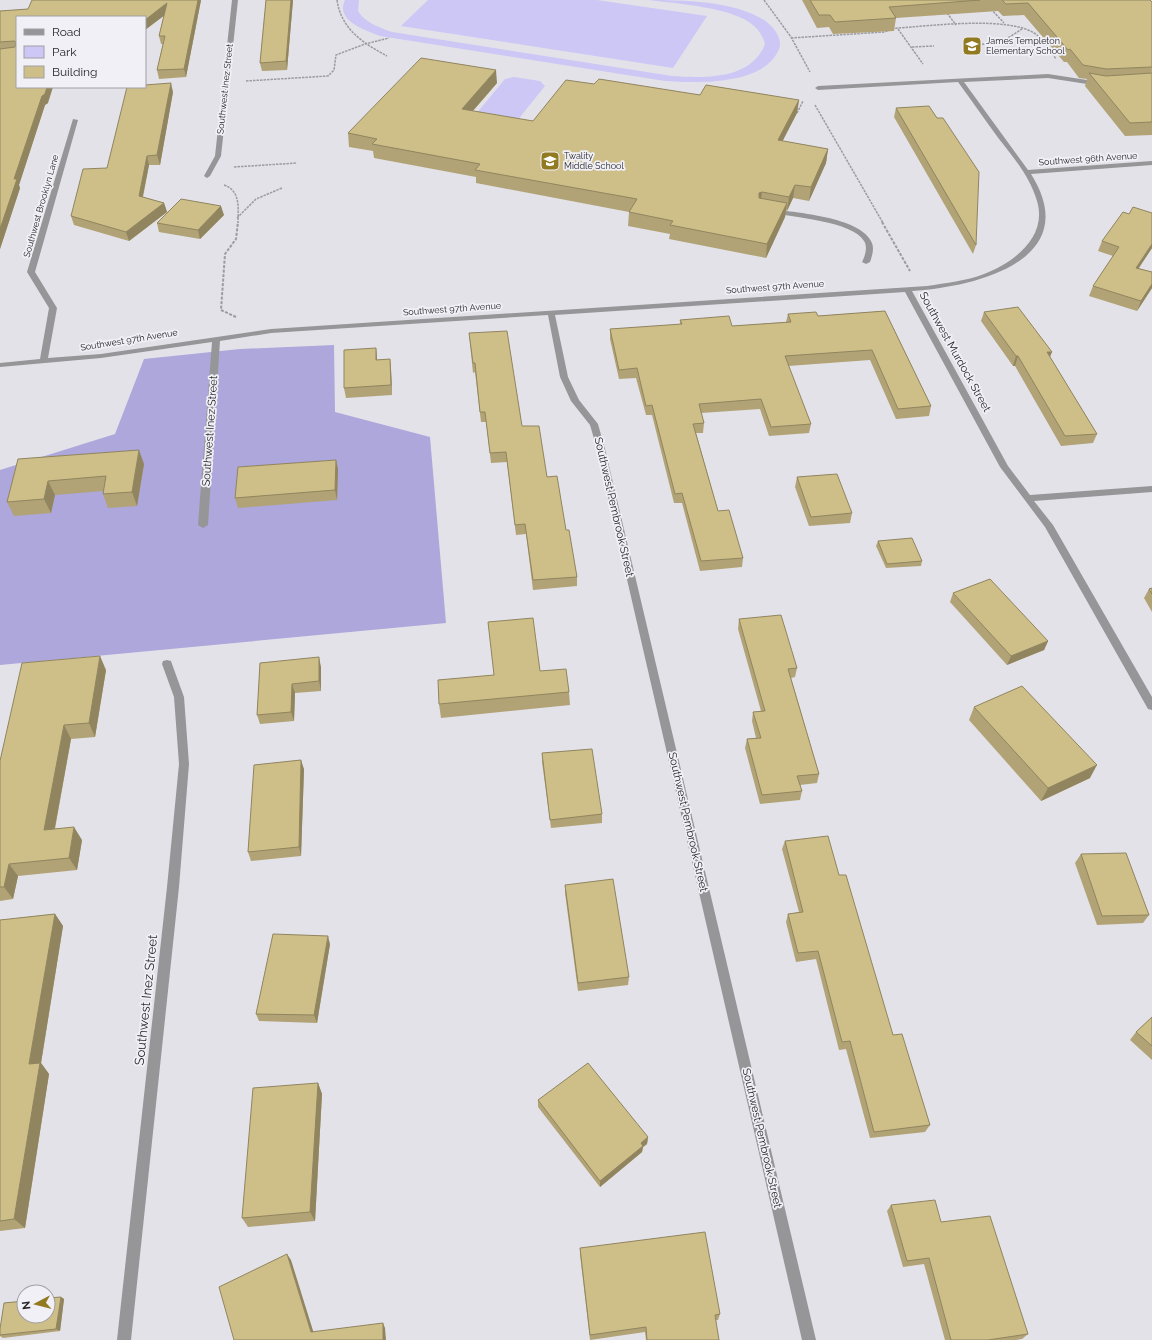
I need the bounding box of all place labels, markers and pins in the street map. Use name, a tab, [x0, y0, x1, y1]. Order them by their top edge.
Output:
school or university icon: James Templeton Elementary School	[961, 35, 983, 57]
place label: James Templeton Elementary School	[986, 36, 1065, 56]
school or university icon: Twality Middle School	[539, 150, 561, 172]
place label: Twality Middle School	[564, 151, 624, 171]

